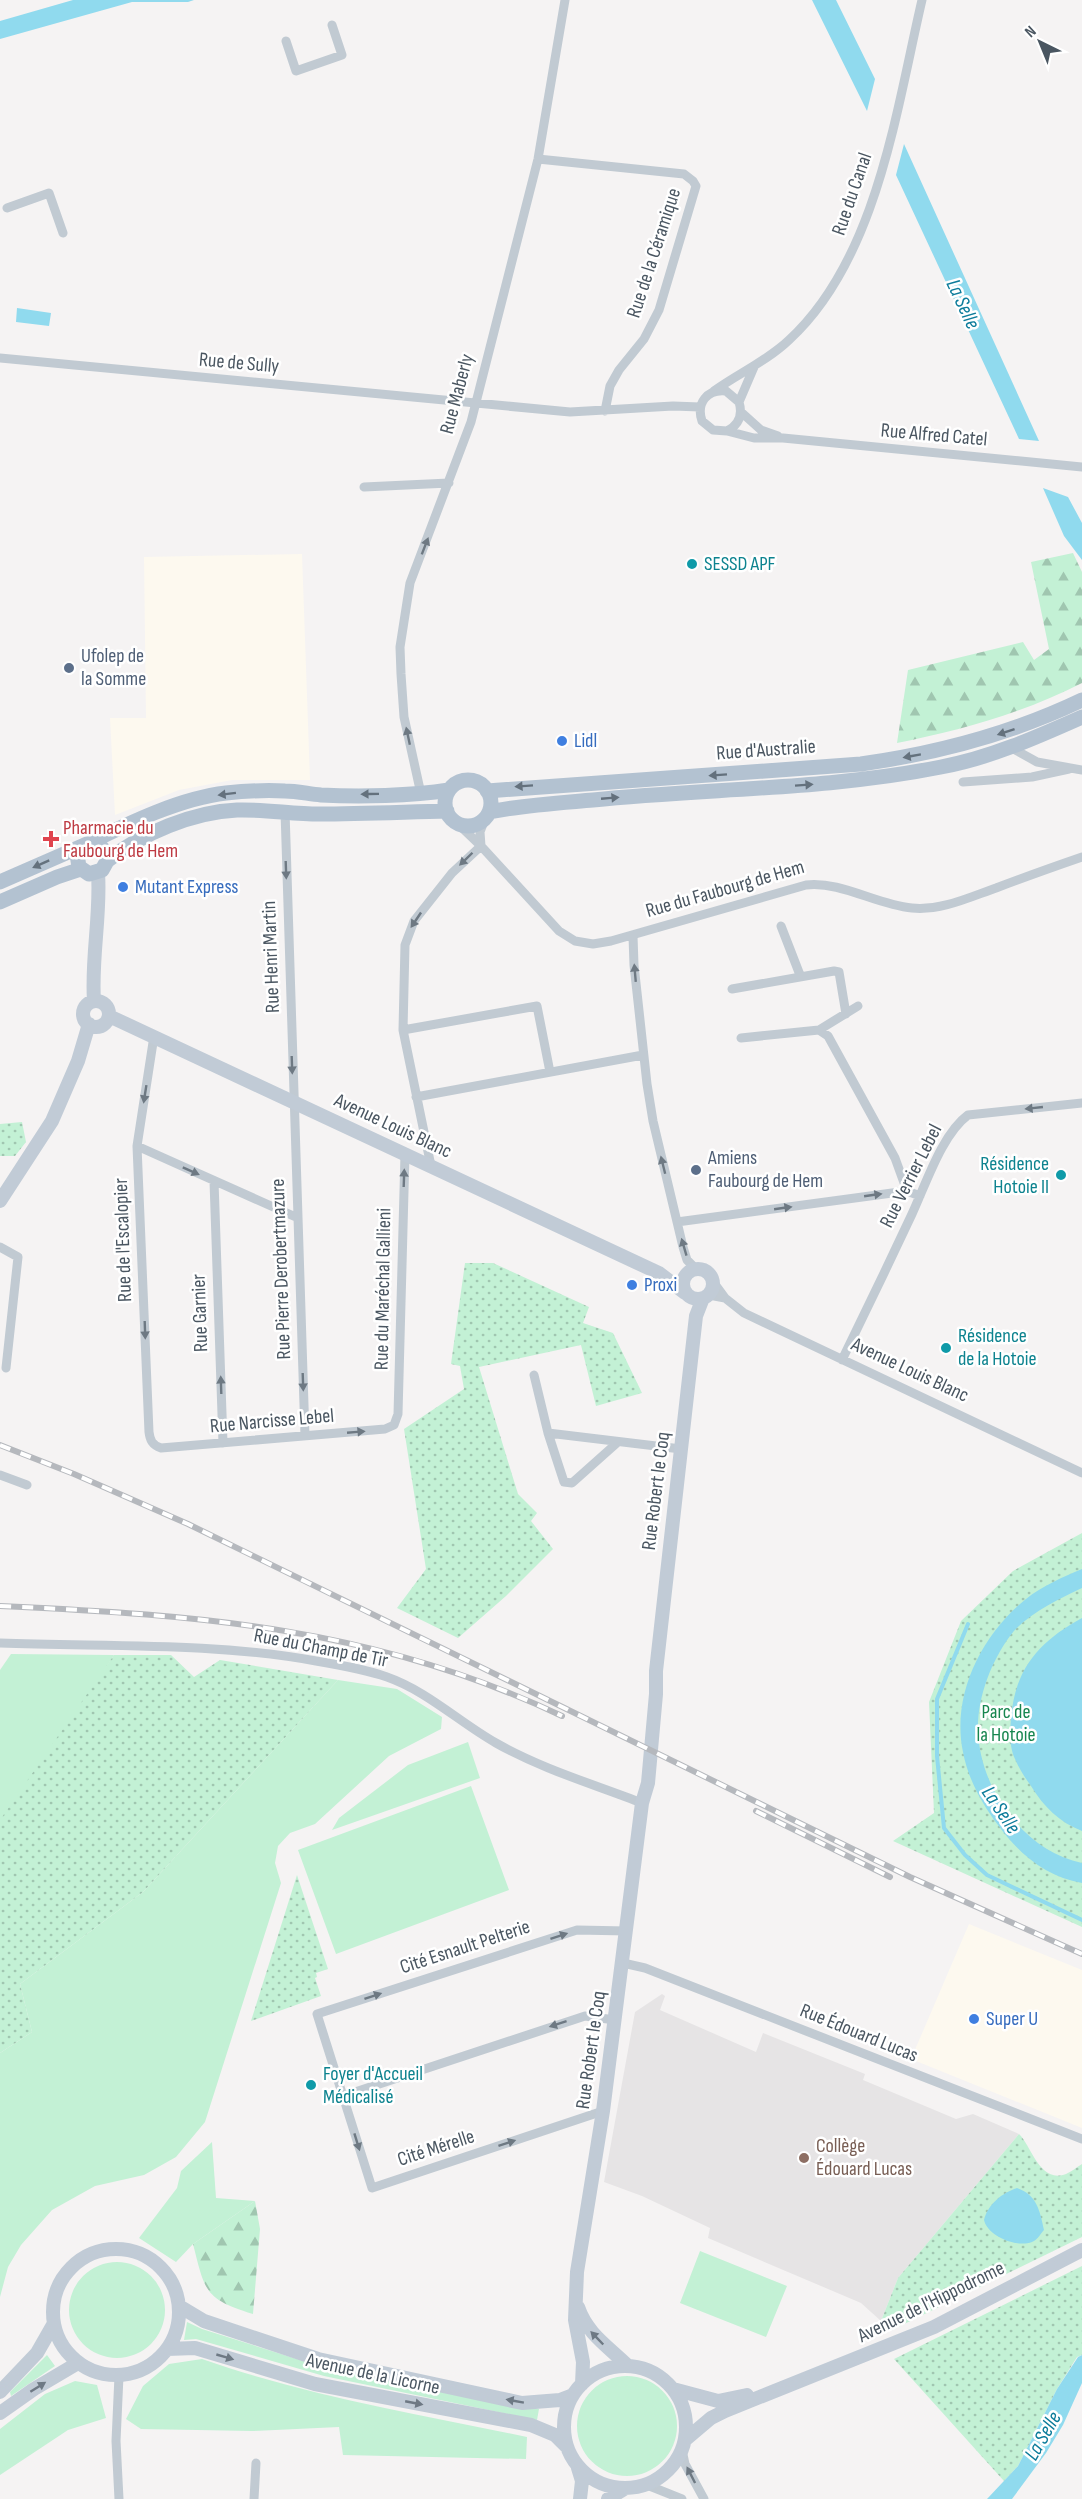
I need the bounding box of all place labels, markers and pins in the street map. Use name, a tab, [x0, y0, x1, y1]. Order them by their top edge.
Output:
place label: SESSD APF	[704, 552, 776, 576]
marker: SESSD APF	[685, 557, 699, 571]
place label: Ufolep de la Somme	[81, 644, 146, 691]
marker: Ufolep de la Somme	[62, 661, 76, 675]
place label: Lidl	[574, 729, 597, 753]
marker: Lidl	[555, 734, 569, 748]
place label: Pharmacie du Faubourg de Hem	[63, 816, 178, 863]
marker: Pharmacie du Faubourg de Hem	[44, 832, 58, 846]
place label: Mutant Express	[135, 875, 239, 899]
marker: Mutant Express	[116, 880, 130, 894]
place label: Amiens Faubourg de Hem	[707, 1146, 823, 1193]
place label: Résidence Hotoie II	[980, 1152, 1049, 1199]
marker: Amiens Faubourg de Hem	[689, 1163, 703, 1177]
marker: Résidence Hotoie II	[1054, 1168, 1068, 1182]
place label: Proxi	[644, 1273, 677, 1297]
marker: Proxi	[625, 1278, 639, 1292]
place label: Résidence de la Hotoie	[958, 1324, 1037, 1371]
marker: Résidence de la Hotoie	[939, 1341, 953, 1355]
place label: Super U	[986, 2007, 1038, 2031]
marker: Super U	[967, 2012, 981, 2026]
place label: Foyer d'Accueil Médicalisé	[323, 2062, 423, 2109]
marker: Foyer d'Accueil Médicalisé	[304, 2078, 318, 2092]
place label: Collège Édouard Lucas	[816, 2134, 912, 2181]
marker: Collège Édouard Lucas	[797, 2151, 811, 2165]

